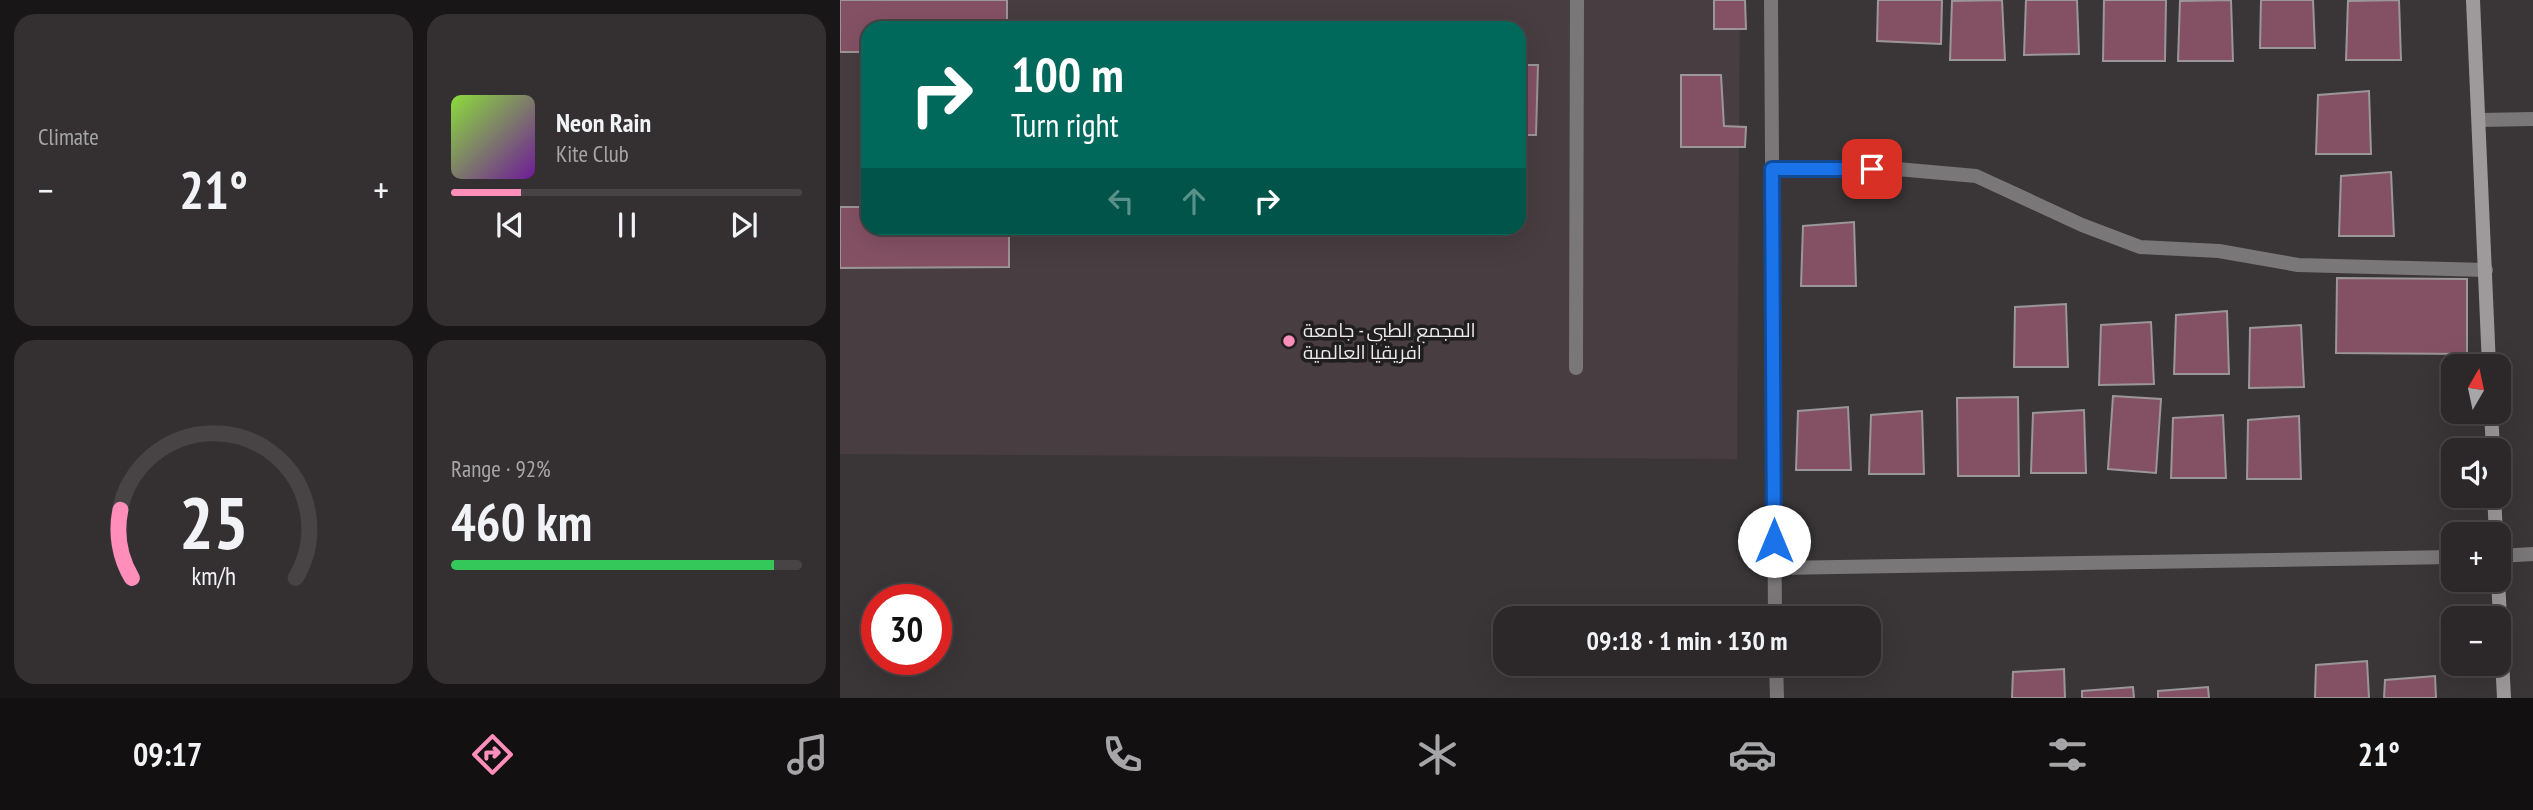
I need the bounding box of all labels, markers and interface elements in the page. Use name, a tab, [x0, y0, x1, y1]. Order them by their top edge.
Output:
text: 100 m	[1011, 42, 1124, 106]
icon: right	[896, 49, 987, 140]
text: Turn right	[1011, 104, 1119, 146]
text: Neon Rain	[556, 106, 651, 139]
text: Climate	[38, 122, 99, 151]
text: Kite Club	[556, 139, 629, 168]
pin	[1842, 139, 1902, 199]
icon: arrive	[1853, 150, 1891, 188]
text: 21°	[179, 156, 248, 223]
text: −	[38, 165, 54, 214]
text: +	[373, 165, 389, 214]
icon: left	[1102, 182, 1140, 220]
icon: ahead	[1175, 182, 1213, 220]
icon: right	[1248, 182, 1286, 220]
icon: previous	[491, 206, 529, 244]
icon: pause	[608, 206, 646, 244]
icon: next	[725, 206, 763, 244]
place label: المجمع الطبي - جامعة افريقيا العالمية	[1303, 318, 1476, 364]
marker: المجمع الطبي - جامعة افريقيا العالمية	[1281, 333, 1297, 349]
north arrow	[2441, 354, 2511, 424]
map controls	[2441, 354, 2511, 676]
button: sound	[2441, 438, 2511, 508]
text: Range · 92%	[451, 454, 551, 483]
text: 25	[179, 474, 248, 568]
text: 460 km	[451, 488, 592, 555]
position arrow	[1737, 504, 1811, 578]
button: +	[2441, 522, 2511, 592]
text: km/h	[191, 560, 236, 592]
speed limit sign: 30	[861, 584, 952, 675]
button: −	[2441, 606, 2511, 676]
text: 09:18 · 1 min · 130 m	[1587, 624, 1787, 657]
icon: directions	[468, 730, 517, 779]
icon: music	[783, 730, 832, 779]
icon: phone	[1098, 730, 1147, 779]
icon: climate	[1413, 730, 1462, 779]
icon: car	[1728, 730, 1777, 779]
icon: filters	[2043, 730, 2092, 779]
text: 09:17	[133, 733, 202, 775]
text: 21°	[2358, 733, 2400, 775]

